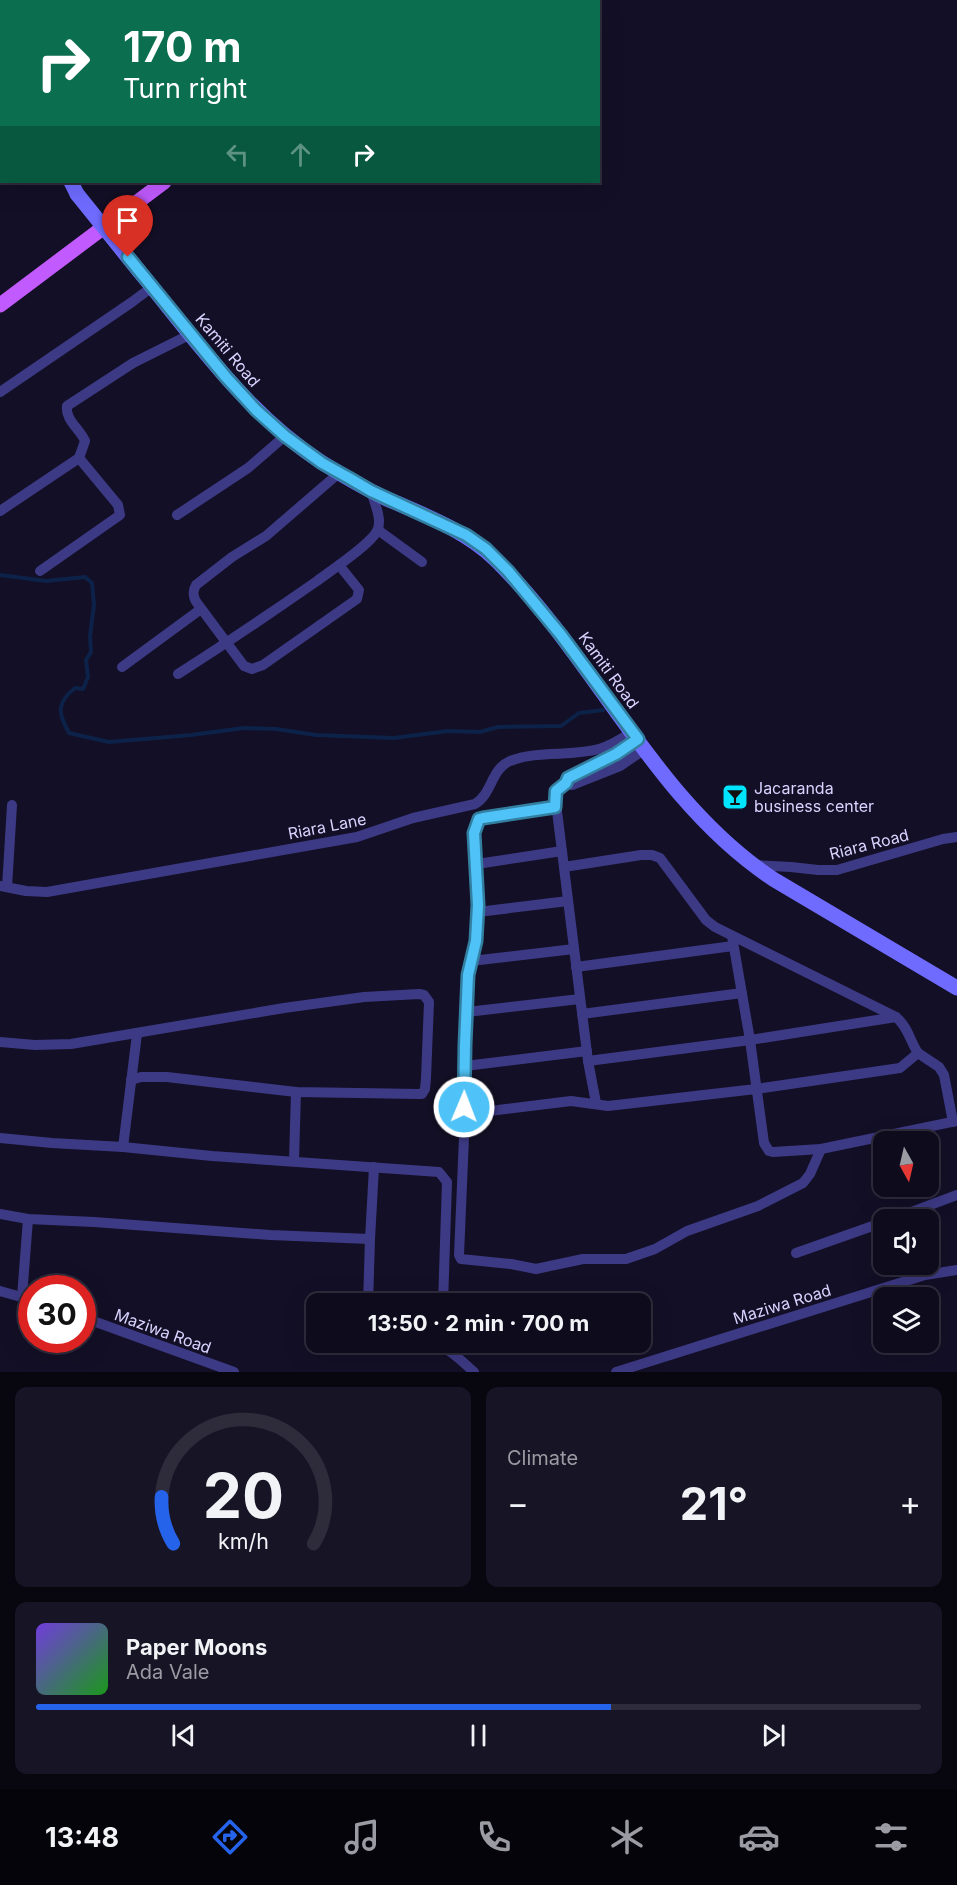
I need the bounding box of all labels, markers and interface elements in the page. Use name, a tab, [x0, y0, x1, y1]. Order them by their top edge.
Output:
text: 170 m	[123, 21, 241, 72]
icon: right	[24, 24, 102, 102]
text: Turn right	[123, 72, 247, 105]
icon: left	[221, 138, 254, 171]
icon: ahead	[284, 138, 317, 171]
icon: right	[347, 138, 380, 171]
pin	[102, 195, 153, 257]
icon: arrive	[111, 204, 144, 237]
street label: Kamiti Road	[191, 309, 265, 391]
street label: Kamiti Road	[575, 628, 643, 712]
place label: Jacaranda business center	[754, 778, 874, 816]
bar icon: Jacaranda business center	[720, 782, 750, 812]
street label: Riara Lane	[286, 809, 368, 843]
street label: Riara Road	[827, 824, 911, 864]
position arrow	[432, 1075, 496, 1139]
north arrow	[873, 1131, 939, 1197]
map controls	[873, 1131, 939, 1353]
button: sound	[873, 1209, 939, 1275]
speed limit sign: 30	[18, 1275, 96, 1353]
street label: Maziwa Road	[731, 1280, 833, 1328]
button: layers	[873, 1287, 939, 1353]
street label: Maziwa Road	[112, 1304, 214, 1358]
text: 13:50 · 2 min · 700 m	[368, 1310, 589, 1336]
text: Climate	[507, 1446, 578, 1470]
text: 20	[202, 1458, 284, 1533]
text: 21°	[680, 1476, 748, 1531]
text: −	[507, 1483, 529, 1523]
text: +	[899, 1483, 921, 1523]
text: km/h	[218, 1528, 268, 1554]
text: Paper Moons	[126, 1634, 267, 1660]
text: Ada Vale	[126, 1660, 209, 1684]
icon: previous	[167, 1719, 200, 1752]
icon: pause	[462, 1719, 495, 1752]
icon: next	[757, 1719, 790, 1752]
icon: directions	[209, 1816, 251, 1858]
icon: music	[341, 1816, 383, 1858]
icon: phone	[473, 1816, 515, 1858]
icon: climate	[606, 1816, 648, 1858]
icon: car	[738, 1816, 780, 1858]
icon: filters	[870, 1816, 912, 1858]
text: 13:48	[45, 1821, 119, 1854]

